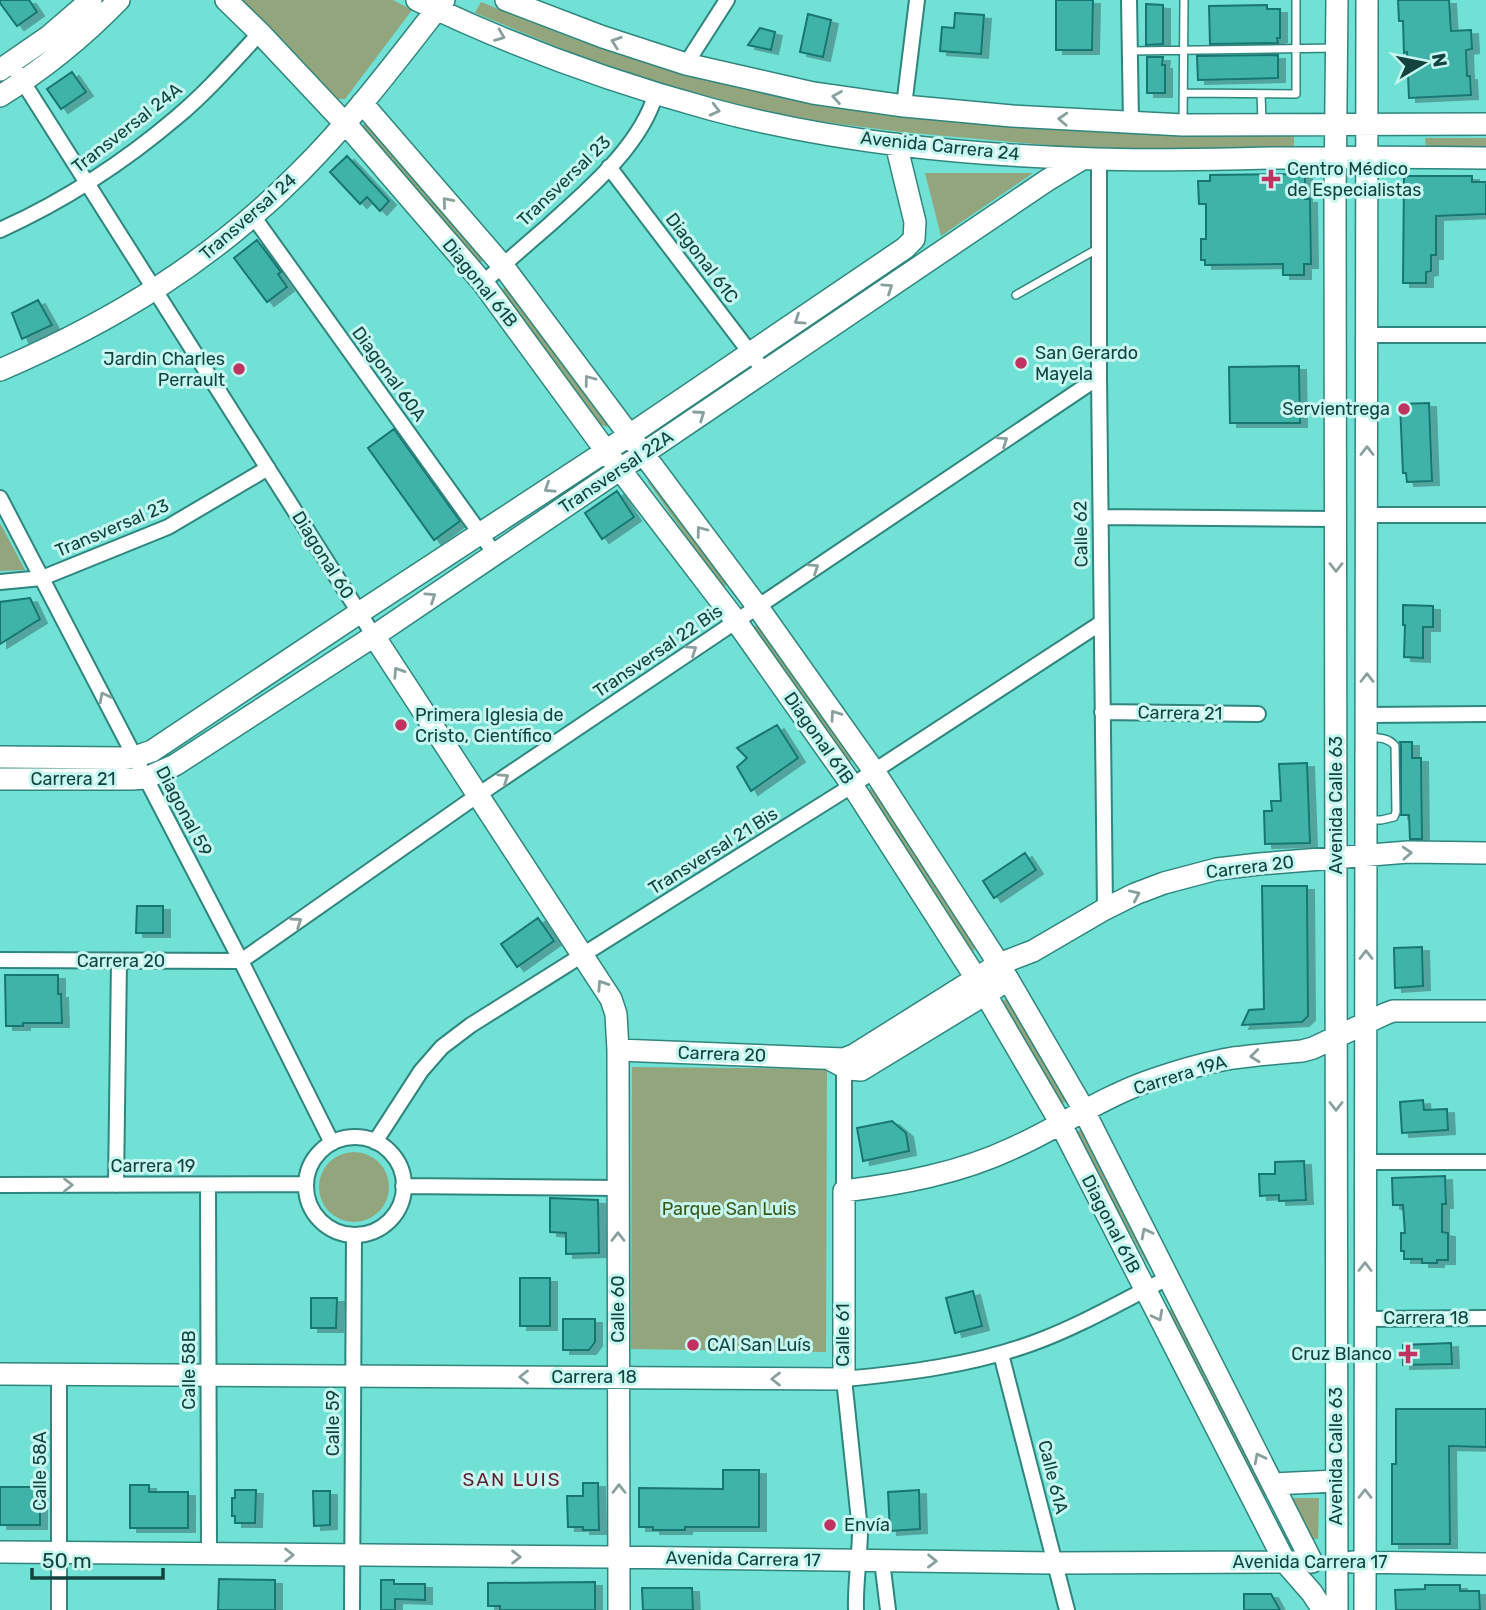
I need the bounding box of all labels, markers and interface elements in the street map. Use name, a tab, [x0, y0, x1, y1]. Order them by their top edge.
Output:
one-way arrow	[492, 28, 505, 42]
north arrow	[1388, 28, 1458, 98]
one-way arrow	[611, 36, 623, 50]
text: N	[1427, 51, 1452, 69]
street label: Transversal 24A	[68, 78, 186, 178]
one-way arrow	[831, 90, 842, 105]
one-way arrow	[708, 102, 720, 116]
one-way arrow	[1057, 111, 1068, 126]
street label: Avenida Carrera 24	[859, 127, 1021, 165]
street label: Transversal 23	[513, 131, 615, 231]
place label: Centro Médico de Especialistas	[1287, 158, 1421, 201]
street label: Transversal 24	[195, 169, 301, 265]
marker: Centro Médico de Especialistas	[1261, 169, 1281, 189]
one-way arrow	[443, 197, 455, 210]
street label: Diagonal 61C	[661, 208, 743, 308]
street label: Diagonal 61B	[438, 234, 522, 332]
one-way arrow	[881, 283, 894, 296]
one-way arrow	[793, 311, 806, 324]
street label: Diagonal 60A	[347, 322, 431, 426]
place label: San Gerardo Mayela	[1035, 342, 1138, 385]
place label: Jardin Charles Perrault	[103, 348, 225, 391]
marker: San Gerardo Mayela	[1013, 355, 1029, 371]
marker: Jardin Charles Perrault	[231, 361, 247, 377]
one-way arrow	[584, 375, 597, 388]
place label: Servientrega	[1282, 398, 1390, 420]
marker: Servientrega	[1396, 401, 1412, 417]
one-way arrow	[692, 411, 705, 423]
street label: Transversal 22A	[555, 426, 677, 518]
one-way arrow	[995, 437, 1008, 450]
one-way arrow	[1359, 445, 1375, 455]
one-way arrow	[544, 480, 557, 493]
street label: Transversal 23	[52, 494, 172, 562]
street label: Calle 62	[1069, 501, 1093, 567]
street label: Diagonal 60	[287, 507, 359, 603]
one-way arrow	[697, 526, 710, 539]
one-way arrow	[1328, 562, 1344, 573]
one-way arrow	[806, 564, 819, 576]
one-way arrow	[423, 593, 436, 606]
street label: Transversal 22 Bis	[589, 600, 727, 702]
one-way arrow	[685, 646, 698, 659]
one-way arrow	[393, 667, 406, 680]
one-way arrow	[1359, 672, 1375, 683]
street label: Diagonal 61B	[779, 688, 859, 788]
one-way arrow	[98, 692, 112, 704]
street label: Carrera 21	[1137, 701, 1223, 725]
place label: Primera Iglesia de Cristo, Científico	[415, 704, 564, 747]
one-way arrow	[831, 710, 843, 723]
marker: Primera Iglesia de Cristo, Científico	[393, 717, 409, 733]
street label: Avenida Calle 63	[1325, 736, 1347, 874]
street label: Diagonal 59	[151, 762, 217, 860]
street label: Carrera 21	[31, 768, 115, 790]
one-way arrow	[496, 774, 509, 786]
street label: Transversal 21 Bis	[644, 802, 782, 900]
one-way arrow	[1402, 845, 1413, 860]
street label: Carrera 20	[1205, 851, 1295, 883]
one-way arrow	[1128, 889, 1141, 903]
one-way arrow	[289, 918, 302, 930]
one-way arrow	[1358, 949, 1374, 959]
street label: Carrera 20	[77, 950, 165, 972]
one-way arrow	[598, 980, 611, 993]
street label: Carrera 20	[677, 1041, 767, 1067]
one-way arrow	[1249, 1048, 1260, 1063]
street label: Carrera 19A	[1131, 1050, 1229, 1100]
one-way arrow	[1328, 1101, 1344, 1111]
street label: Carrera 19	[111, 1155, 195, 1177]
street label: Diagonal 61B	[1077, 1171, 1145, 1277]
one-way arrow	[63, 1177, 74, 1193]
park label: Parque San Luis	[662, 1198, 796, 1220]
one-way arrow	[1140, 1228, 1154, 1240]
one-way arrow	[610, 1231, 626, 1242]
one-way arrow	[1357, 1261, 1373, 1271]
street label: Calle 60	[607, 1275, 629, 1343]
street label: Calle 61	[832, 1303, 854, 1367]
street label: Carrera 18	[1383, 1307, 1469, 1329]
one-way arrow	[1150, 1309, 1164, 1321]
street label: Calle 58B	[178, 1330, 200, 1410]
place label: CAI San Luís	[707, 1334, 811, 1356]
marker: CAI San Luís	[685, 1337, 701, 1353]
place label: Cruz Blanco	[1291, 1343, 1392, 1365]
marker: Cruz Blanco	[1398, 1344, 1418, 1364]
street label: Carrera 18	[551, 1366, 637, 1388]
one-way arrow	[518, 1369, 528, 1385]
one-way arrow	[770, 1371, 780, 1387]
street label: Avenida Calle 63	[1325, 1387, 1347, 1525]
street label: Calle 59	[322, 1390, 344, 1456]
street label: Calle 58A	[29, 1431, 51, 1511]
street label: Calle 61A	[1033, 1438, 1073, 1516]
one-way arrow	[1254, 1453, 1268, 1465]
district label: SAN LUIS	[463, 1468, 561, 1491]
one-way arrow	[611, 1483, 627, 1494]
one-way arrow	[1357, 1488, 1373, 1499]
place label: Envía	[844, 1514, 890, 1536]
marker: Envía	[822, 1517, 838, 1533]
scale bar	[32, 1536, 163, 1580]
one-way arrow	[284, 1547, 294, 1563]
street label: Avenida Carrera 17	[665, 1547, 821, 1571]
text: 50 m	[42, 1548, 92, 1573]
one-way arrow	[511, 1549, 522, 1565]
street label: Avenida Carrera 17	[1232, 1551, 1388, 1573]
one-way arrow	[927, 1554, 938, 1569]

